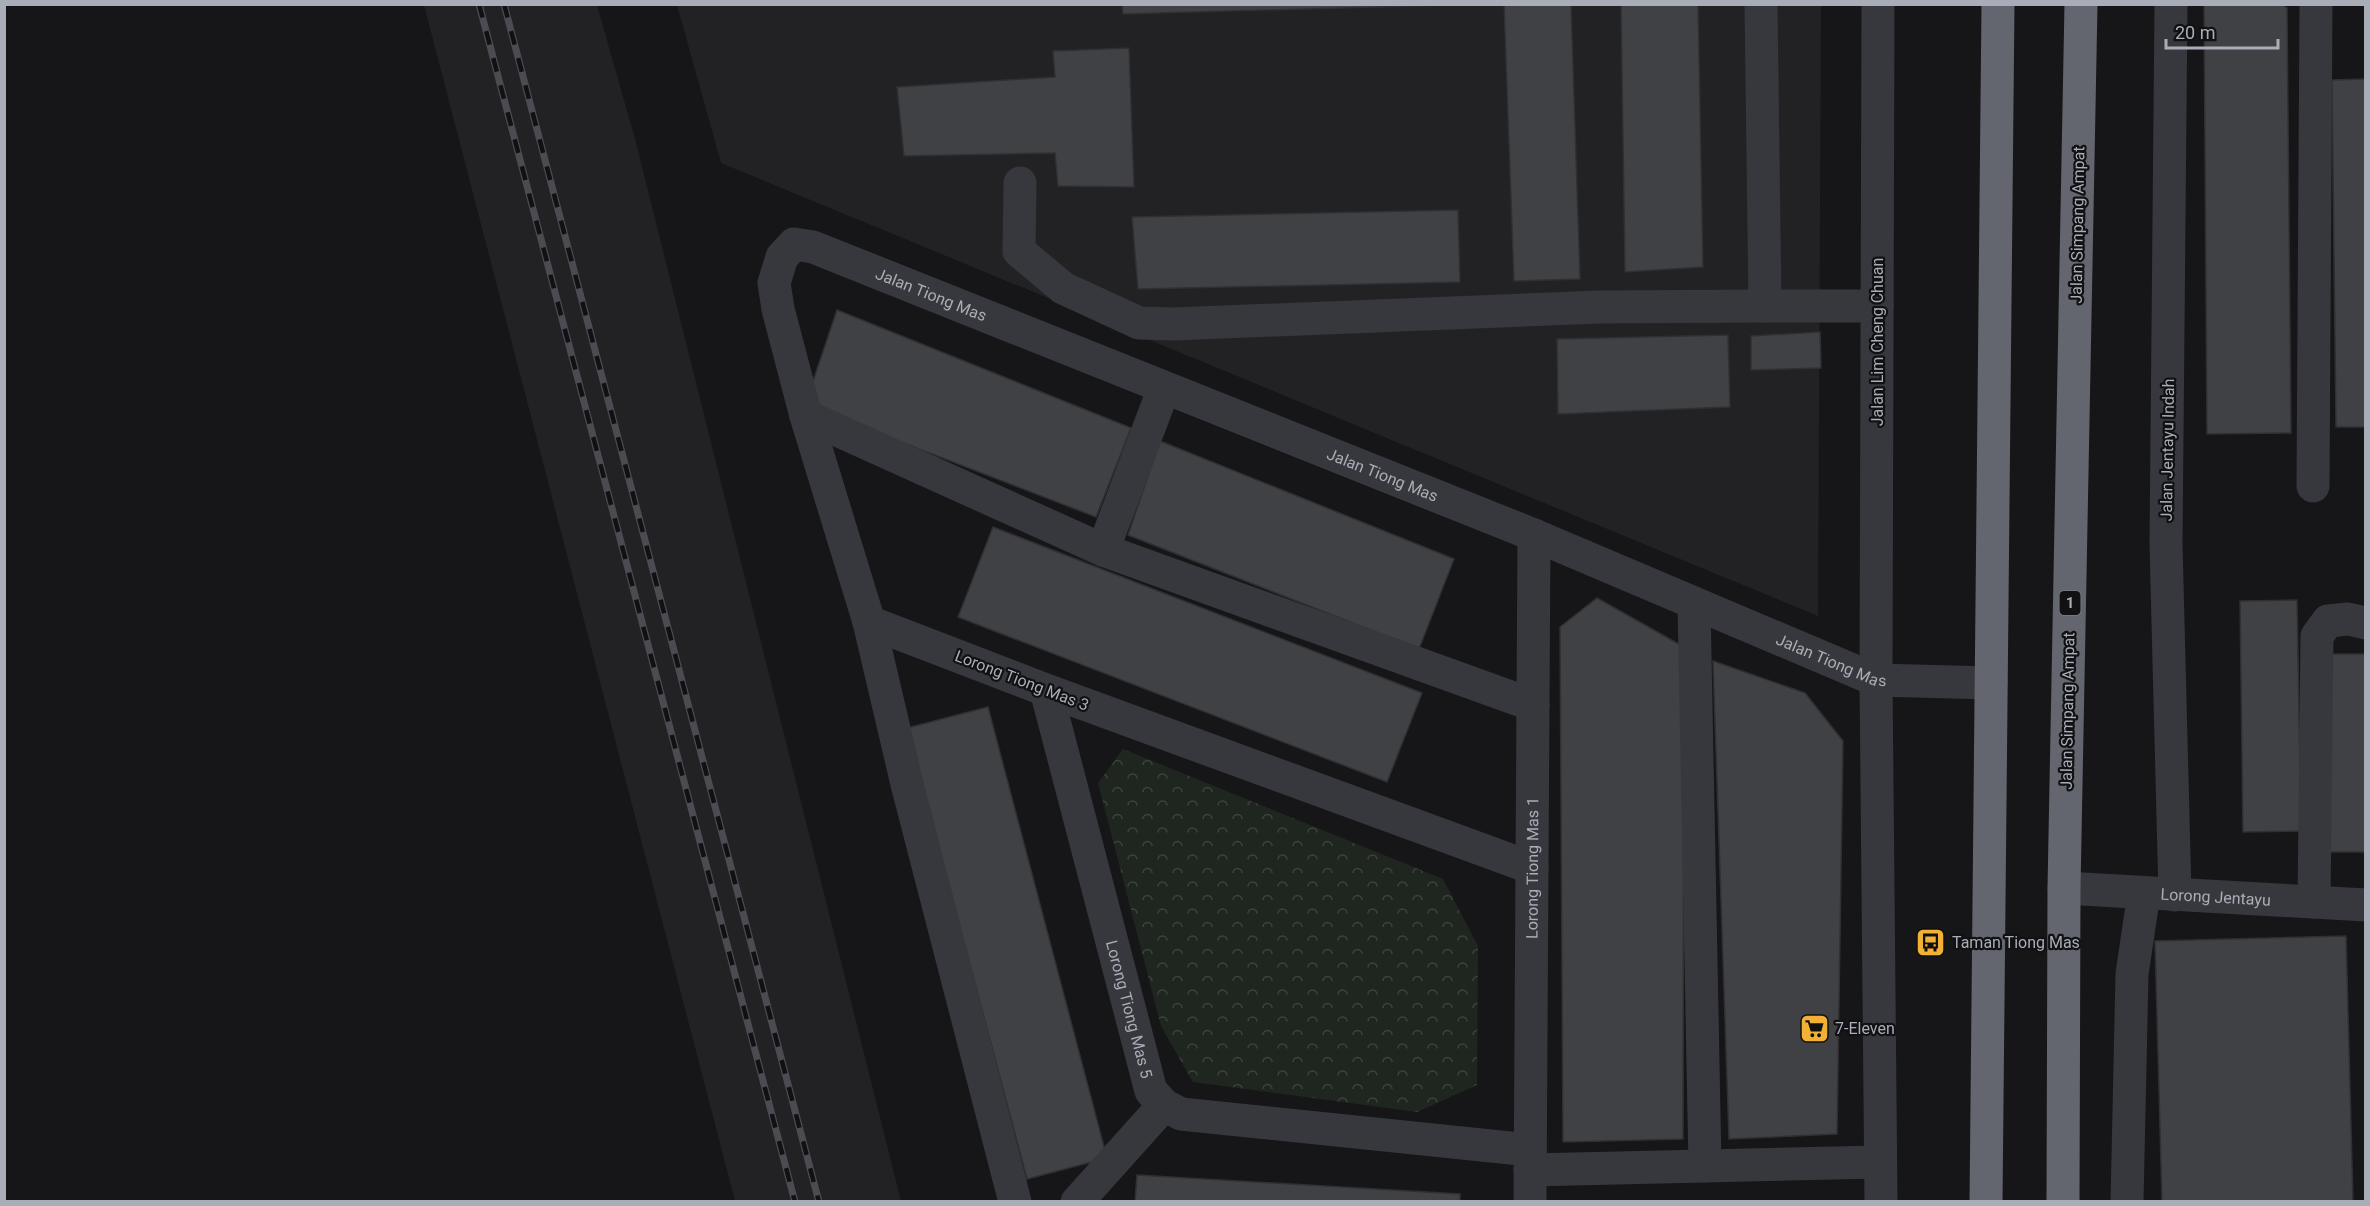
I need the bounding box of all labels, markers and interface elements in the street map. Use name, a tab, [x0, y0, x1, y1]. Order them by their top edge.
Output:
scale bar	[2166, 12, 2278, 50]
text: 20 m	[2175, 22, 2215, 43]
street label: Jalan Simpang Ampat	[2067, 146, 2088, 304]
street label: Jalan Lim Cheng Chuan	[1868, 258, 1887, 426]
street label: Jalan Tiong Mas	[873, 264, 989, 325]
street label: Jalan Jentayu Indah	[2157, 378, 2178, 522]
street label: Jalan Tiong Mas	[1324, 444, 1441, 506]
road number: 1	[2060, 591, 2080, 615]
street label: Jalan Tiong Mas	[1773, 630, 1887, 690]
street label: Jalan Simpang Ampat	[2057, 632, 2078, 790]
street label: Lorong Tiong Mas 3	[952, 646, 1091, 715]
street label: Lorong Tiong Mas 1	[1523, 797, 1542, 939]
street label: Lorong Jentayu	[2160, 884, 2271, 910]
bus stop icon: Taman Tiong Mas	[1915, 926, 1947, 958]
place label: Taman Tiong Mas	[1952, 933, 2080, 952]
street label: Lorong Tiong Mas 5	[1102, 938, 1156, 1080]
supermarket icon: 7-Eleven	[1798, 1012, 1830, 1044]
place label: 7-Eleven	[1835, 1019, 1895, 1038]

